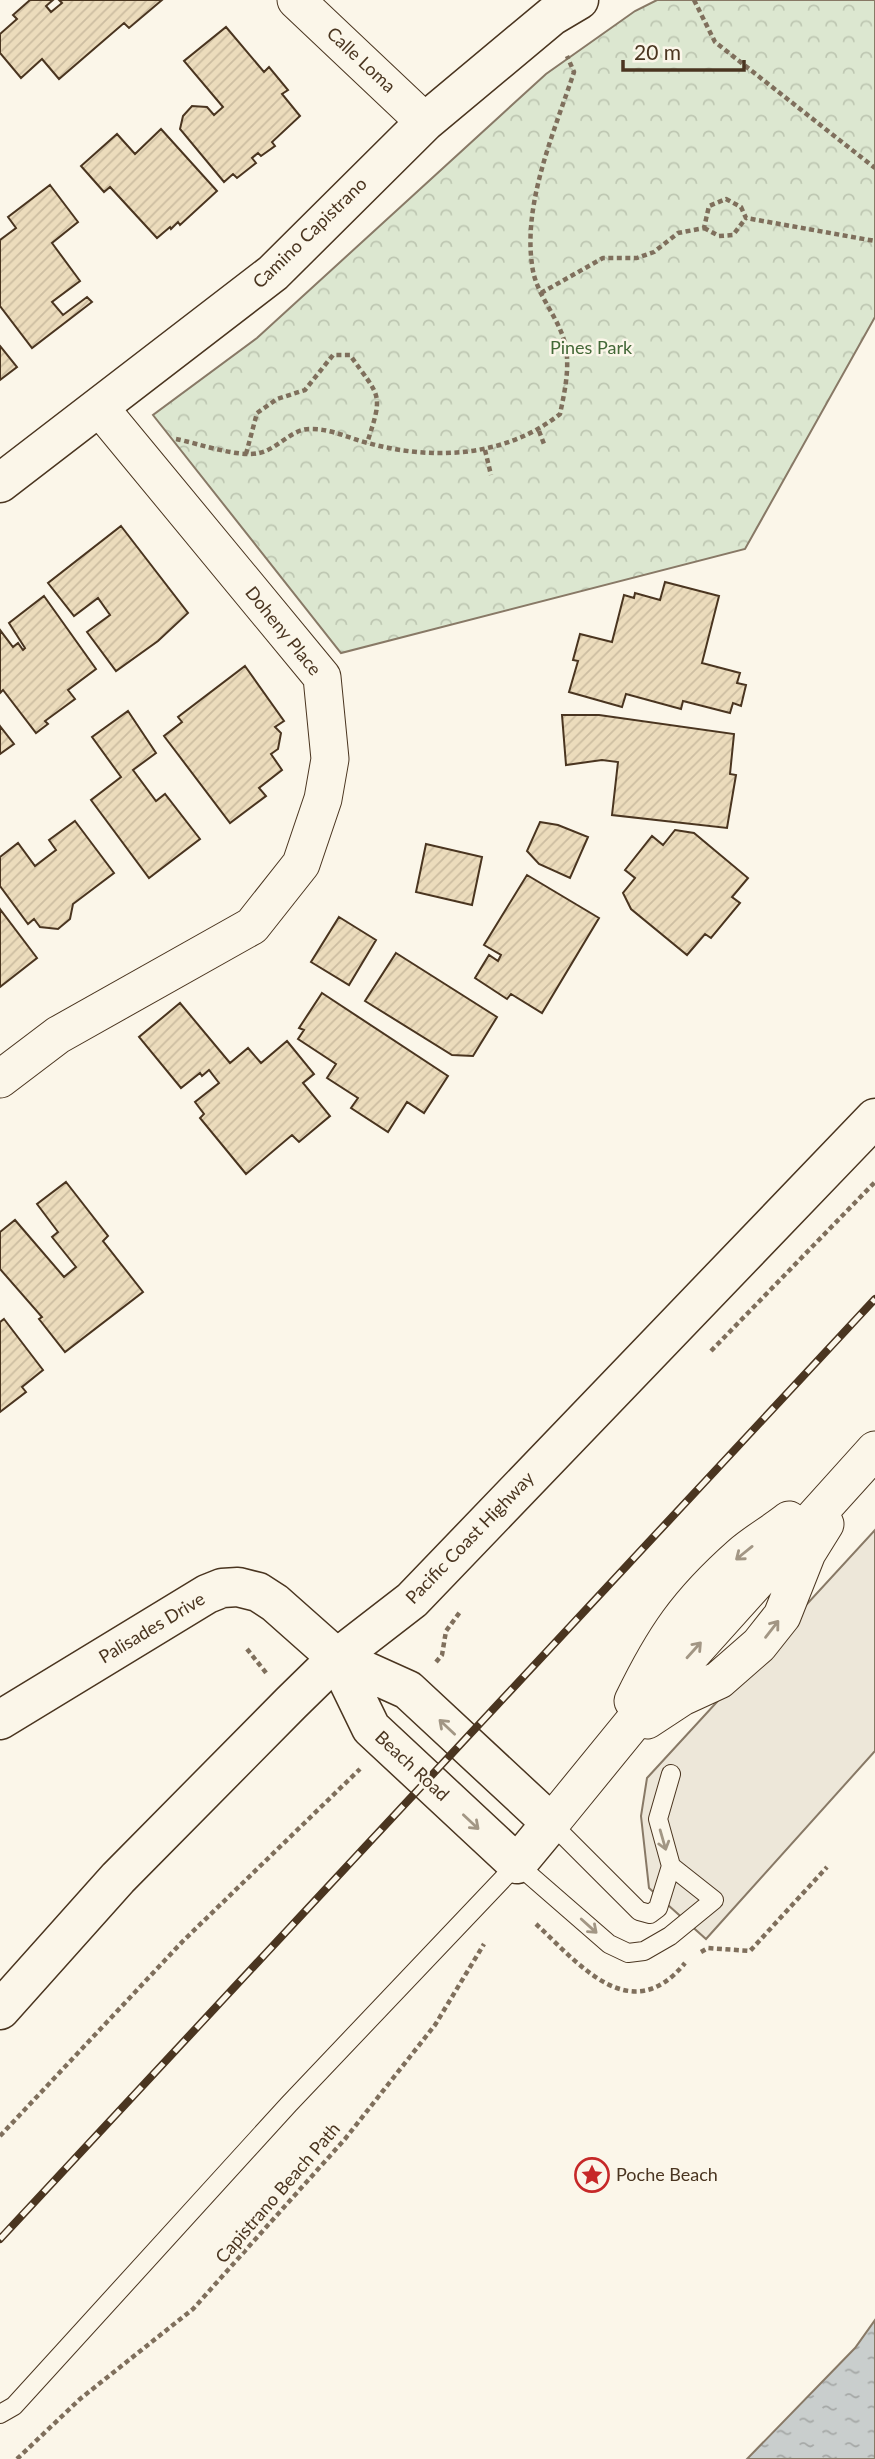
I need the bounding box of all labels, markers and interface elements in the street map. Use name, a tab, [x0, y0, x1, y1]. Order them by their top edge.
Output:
street label: Calle Loma	[323, 22, 401, 97]
scale bar	[623, 28, 744, 72]
text: 20 m	[634, 39, 681, 64]
street label: Camino Capistrano	[248, 172, 371, 292]
park label: Pines Park	[550, 336, 633, 358]
street label: Doheny Place	[241, 581, 326, 679]
street label: Pacific Coast Highway	[401, 1466, 538, 1608]
one-way arrow	[735, 1546, 753, 1561]
street label: Palisades Drive	[95, 1587, 208, 1667]
one-way arrow	[764, 1620, 780, 1638]
one-way arrow	[686, 1641, 702, 1659]
one-way arrow	[439, 1718, 456, 1735]
street label: Beach Road	[371, 1725, 454, 1805]
one-way arrow	[462, 1814, 480, 1830]
one-way arrow	[658, 1828, 671, 1850]
one-way arrow	[580, 1917, 597, 1934]
street label: Capistrano Beach Path	[210, 2118, 344, 2267]
place icon: Poche Beach	[573, 2156, 611, 2194]
place label: Poche Beach	[616, 2163, 718, 2185]

